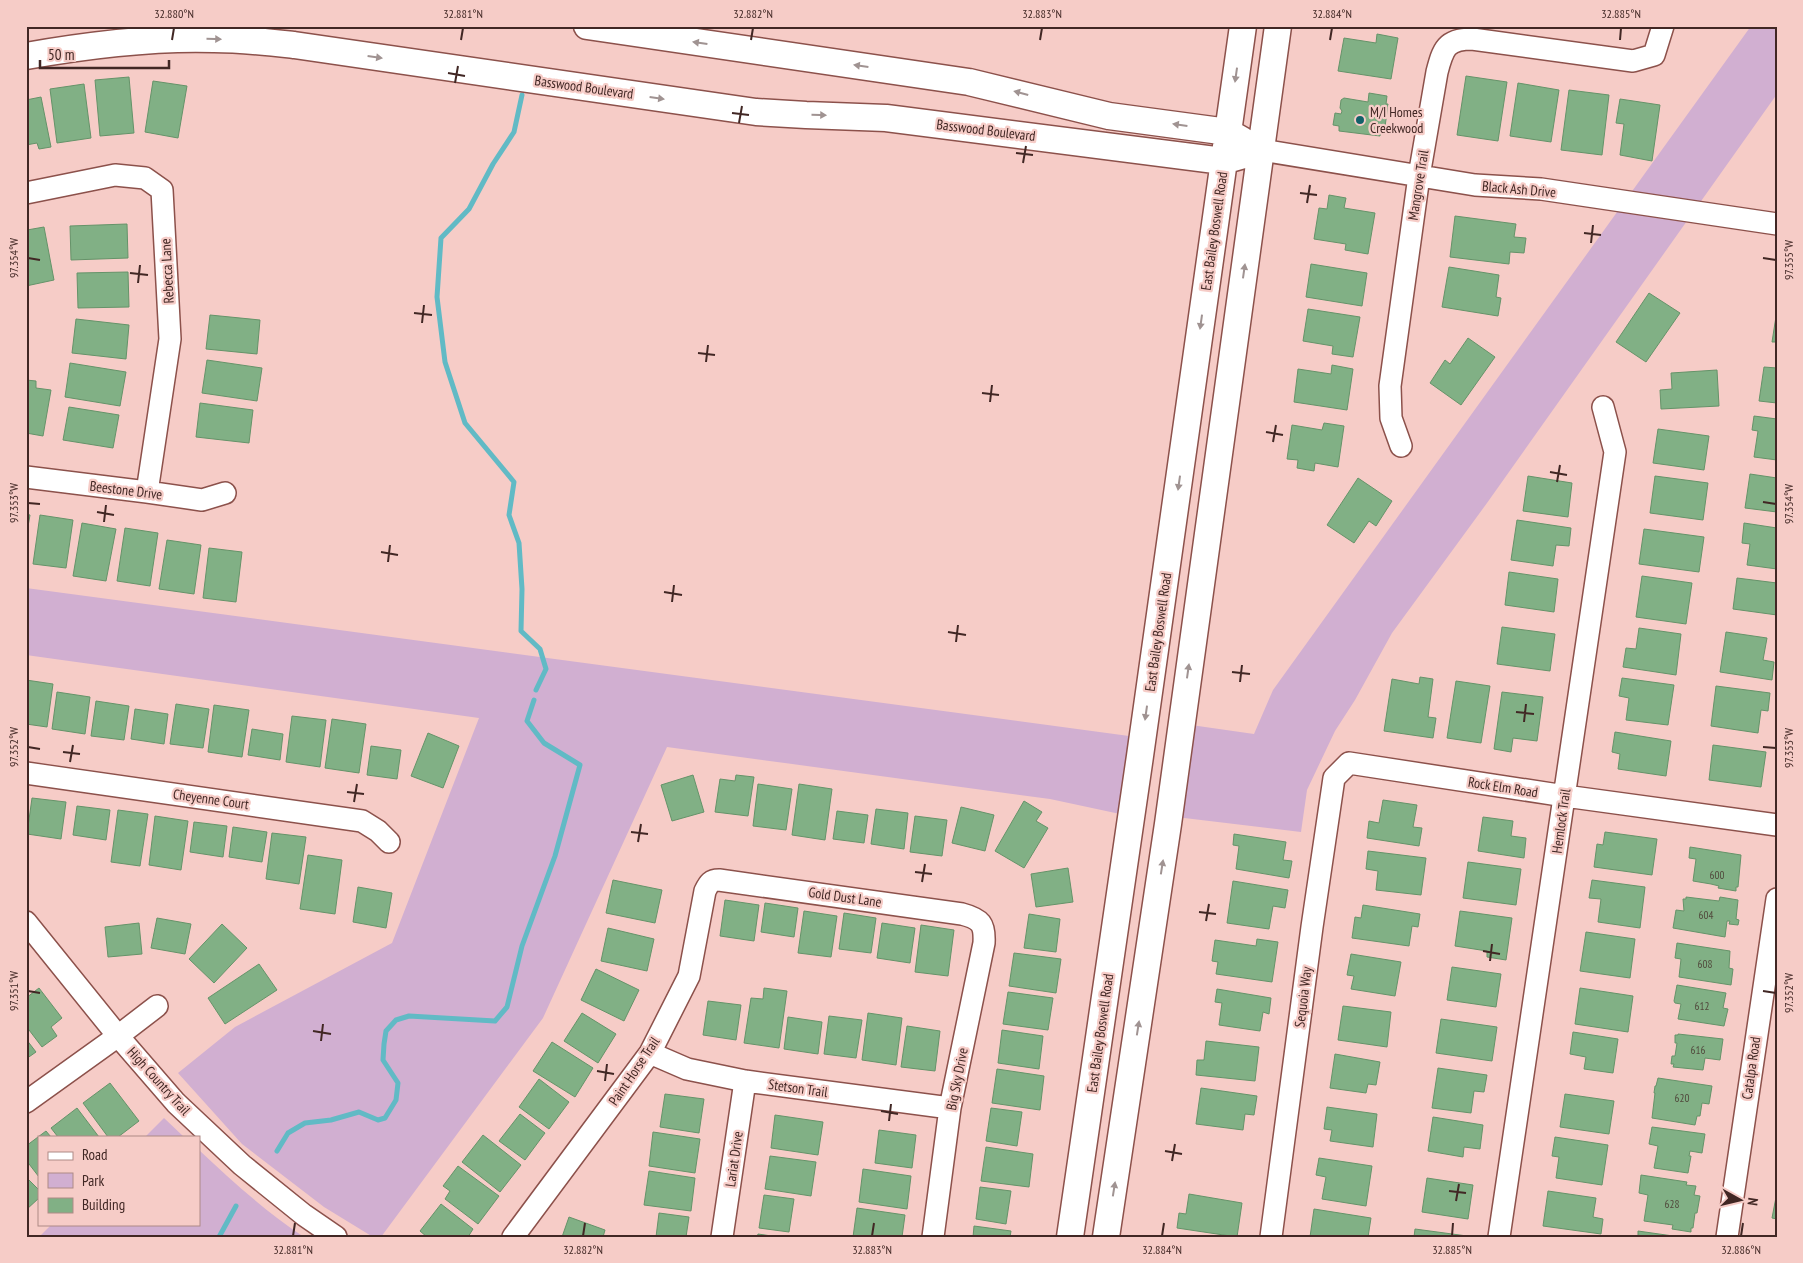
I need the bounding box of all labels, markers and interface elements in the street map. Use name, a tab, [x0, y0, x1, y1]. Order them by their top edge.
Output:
text: 32.880°N	[154, 6, 194, 21]
text: 32.881°N	[443, 6, 483, 21]
text: 32.882°N	[733, 6, 773, 21]
text: 32.883°N	[1022, 6, 1062, 21]
text: 32.884°N	[1312, 6, 1352, 21]
text: 32.885°N	[1601, 6, 1641, 21]
one-way arrow	[206, 35, 222, 43]
scale bar	[40, 38, 169, 70]
one-way arrow	[691, 38, 707, 46]
text: 50 m	[48, 45, 74, 64]
one-way arrow	[368, 53, 384, 61]
one-way arrow	[852, 61, 868, 69]
one-way arrow	[1232, 67, 1240, 83]
street label: Basswood Boulevard	[534, 71, 634, 103]
one-way arrow	[1013, 89, 1028, 97]
one-way arrow	[650, 94, 666, 102]
place label: M/I Homes Creekwood	[1370, 103, 1423, 137]
one-way arrow	[811, 112, 827, 120]
marker: M/I Homes Creekwood	[1354, 114, 1366, 126]
street label: Basswood Boulevard	[936, 115, 1036, 145]
one-way arrow	[1171, 121, 1187, 129]
street label: Mangrove Trail	[1404, 148, 1433, 222]
street label: East Bailey Boswell Road	[1197, 170, 1231, 292]
street label: Black Ash Drive	[1481, 177, 1557, 201]
text: 97.354°W	[6, 238, 21, 278]
street label: Rebecca Lane	[156, 238, 178, 304]
text: 97.355°W	[1781, 240, 1796, 280]
one-way arrow	[1241, 263, 1249, 279]
one-way arrow	[1197, 314, 1205, 330]
one-way arrow	[1174, 475, 1182, 491]
street label: Beestone Drive	[89, 477, 163, 503]
text: 97.353°W	[6, 483, 21, 523]
text: 97.354°W	[1781, 484, 1796, 524]
street label: East Bailey Boswell Road	[1141, 571, 1175, 693]
one-way arrow	[1185, 663, 1193, 679]
one-way arrow	[1142, 706, 1150, 722]
text: 97.352°W	[6, 727, 21, 767]
text: 97.353°W	[1781, 728, 1796, 768]
street label: Rock Elm Road	[1467, 773, 1539, 801]
street label: Cheyenne Court	[172, 785, 250, 813]
street label: Hemlock Trail	[1548, 787, 1575, 855]
one-way arrow	[1158, 859, 1166, 875]
house number: 600	[1710, 868, 1724, 882]
street label: Gold Dust Lane	[807, 883, 883, 911]
house number: 604	[1699, 908, 1713, 922]
house number: 608	[1698, 957, 1712, 971]
street label: Sequoia Way	[1290, 965, 1316, 1028]
text: 97.351°W	[6, 971, 21, 1011]
street label: East Bailey Boswell Road	[1083, 972, 1117, 1094]
text: 97.352°W	[1781, 973, 1796, 1013]
house number: 612	[1695, 999, 1709, 1013]
one-way arrow	[1134, 1019, 1142, 1035]
street label: Paint Horse Trail	[604, 1033, 664, 1109]
street label: Catalpa Road	[1738, 1036, 1764, 1100]
street label: High Country Trail	[124, 1043, 195, 1120]
house number: 616	[1691, 1043, 1705, 1057]
street label: Big Sky Drive	[942, 1046, 972, 1112]
street label: Stetson Trail	[767, 1075, 830, 1101]
house number: 620	[1675, 1091, 1689, 1105]
street label: Lariat Drive	[721, 1130, 747, 1188]
legend	[38, 1136, 200, 1226]
text: Road	[82, 1145, 108, 1164]
text: Park	[82, 1171, 104, 1190]
north arrow	[1716, 1176, 1766, 1226]
one-way arrow	[1110, 1180, 1118, 1196]
text: Building	[82, 1195, 125, 1214]
house number: 628	[1665, 1197, 1679, 1211]
text: N	[1743, 1197, 1762, 1207]
text: 32.881°N	[273, 1242, 313, 1257]
text: 32.882°N	[563, 1242, 603, 1257]
text: 32.883°N	[852, 1242, 892, 1257]
text: 32.884°N	[1142, 1242, 1182, 1257]
text: 32.885°N	[1432, 1242, 1472, 1257]
text: 32.886°N	[1721, 1242, 1761, 1257]

